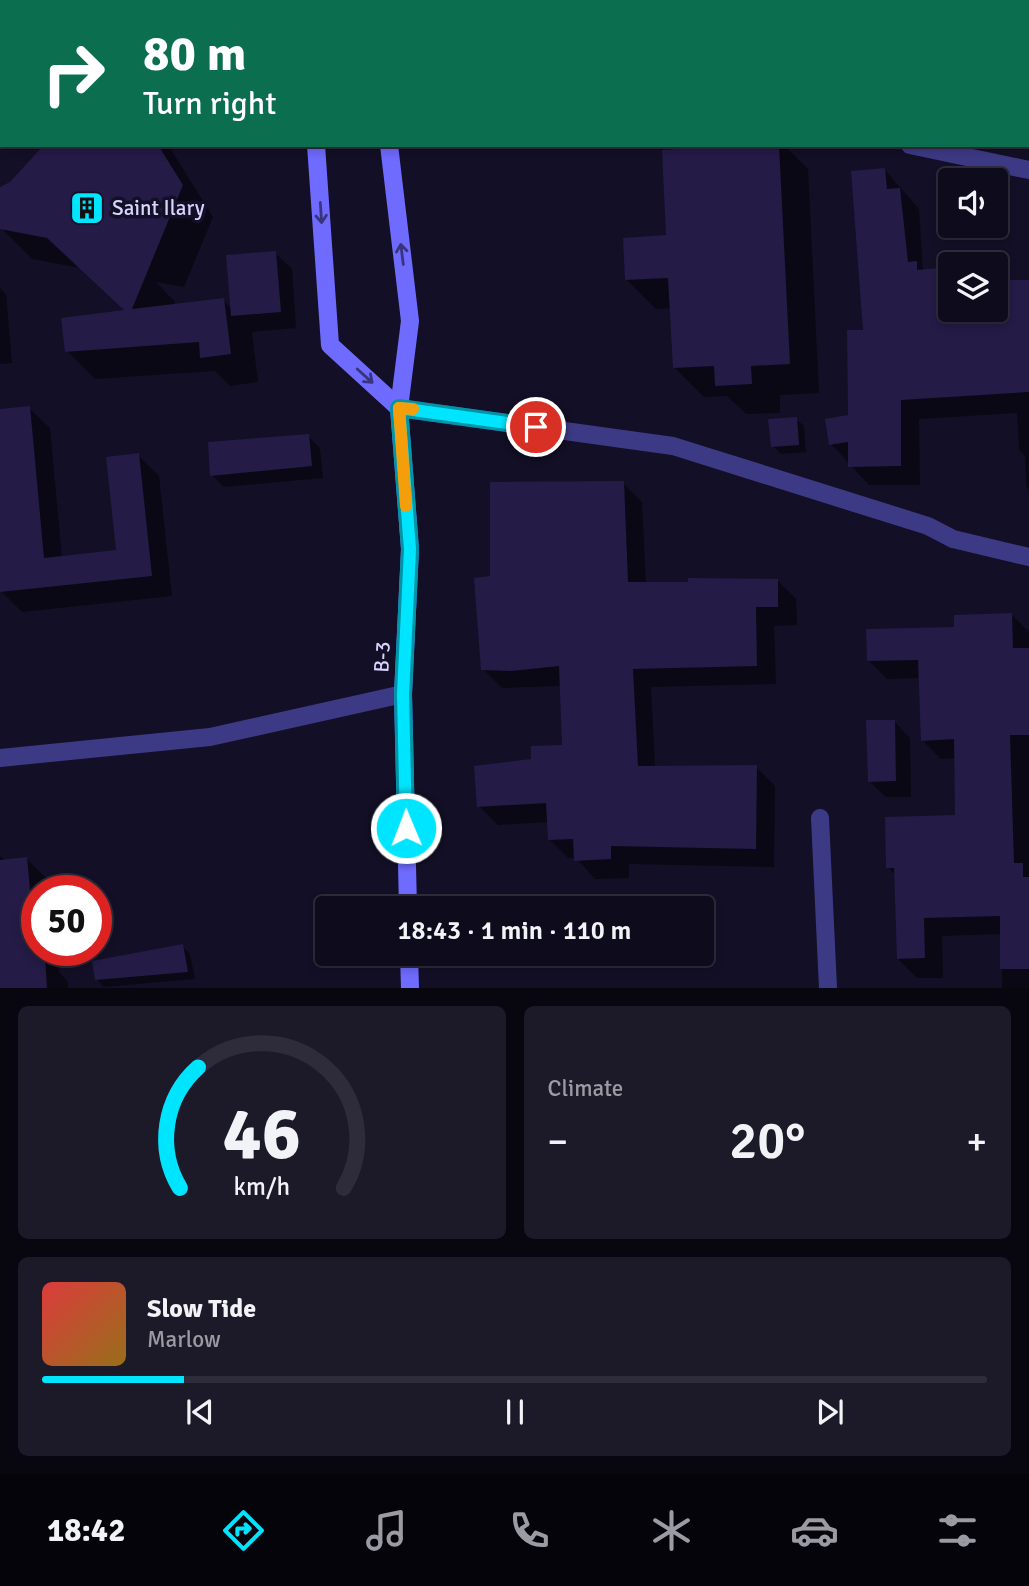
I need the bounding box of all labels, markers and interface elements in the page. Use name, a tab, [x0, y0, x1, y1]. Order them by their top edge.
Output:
text: 80 m	[143, 24, 246, 84]
icon: right	[28, 28, 119, 119]
text: Turn right	[143, 84, 276, 123]
map controls	[938, 168, 1008, 322]
button: sound	[938, 168, 1008, 238]
building icon: Saint Ilary	[68, 189, 106, 227]
place label: Saint Ilary	[112, 195, 205, 221]
one-way arrow	[315, 202, 328, 224]
one-way arrow	[395, 243, 408, 265]
button: layers	[938, 252, 1008, 322]
one-way arrow	[356, 368, 373, 385]
pin	[506, 397, 566, 457]
icon: arrive	[517, 408, 555, 446]
street label: B-3	[368, 641, 396, 673]
position arrow	[369, 791, 443, 865]
speed limit sign: 50	[21, 875, 112, 966]
text: 18:43 · 1 min · 110 m	[398, 915, 631, 947]
text: Climate	[548, 1074, 623, 1103]
text: 46	[222, 1091, 301, 1180]
text: 20°	[729, 1109, 805, 1173]
text: −	[548, 1118, 568, 1165]
text: +	[966, 1118, 987, 1165]
text: km/h	[233, 1171, 290, 1202]
text: Slow Tide	[147, 1293, 256, 1325]
text: Marlow	[147, 1325, 221, 1354]
icon: previous	[181, 1393, 219, 1431]
icon: pause	[496, 1393, 534, 1431]
icon: next	[811, 1393, 849, 1431]
icon: directions	[219, 1506, 268, 1555]
icon: music	[362, 1506, 411, 1555]
icon: phone	[505, 1506, 554, 1555]
icon: climate	[647, 1506, 696, 1555]
icon: car	[790, 1506, 839, 1555]
icon: filters	[933, 1506, 982, 1555]
text: 18:42	[47, 1511, 125, 1550]

